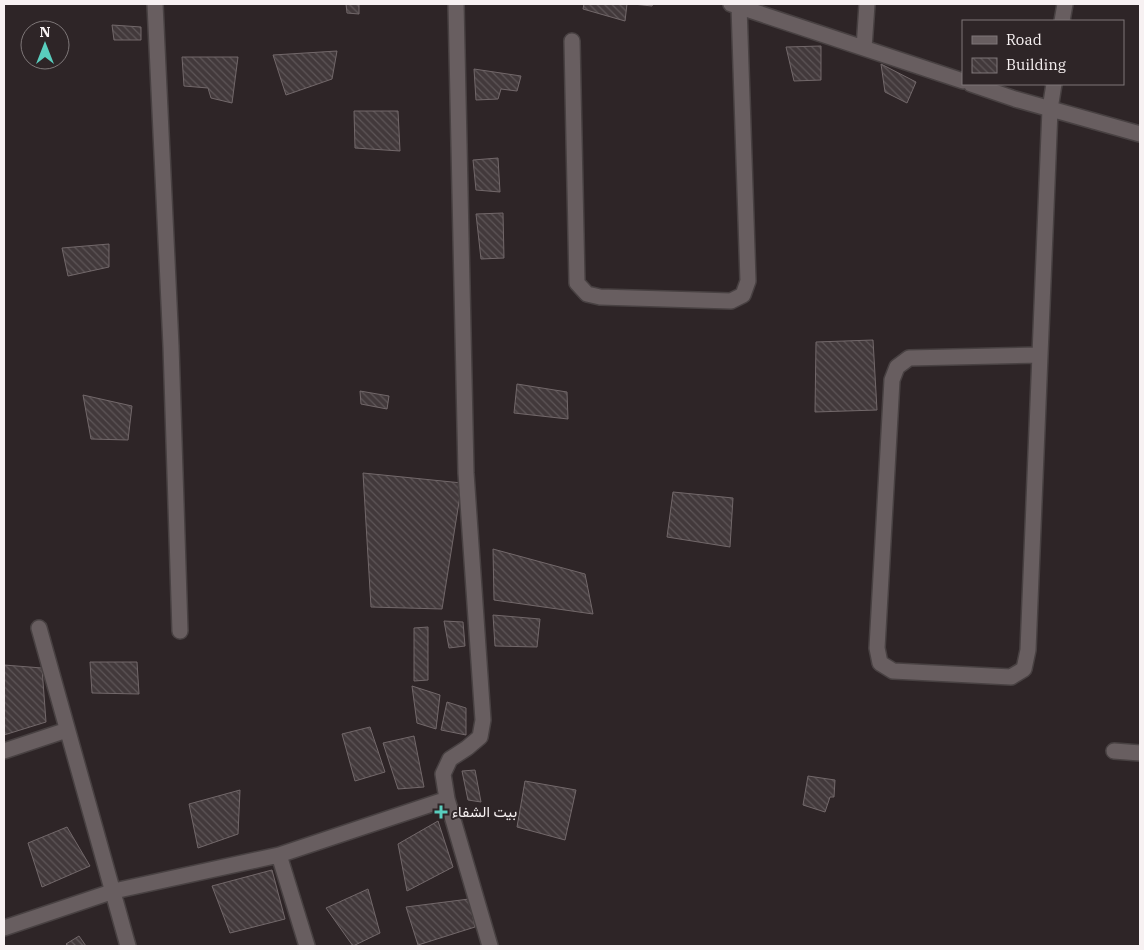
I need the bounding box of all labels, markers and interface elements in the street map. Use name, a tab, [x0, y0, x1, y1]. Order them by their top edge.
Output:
north arrow	[20, 20, 70, 70]
legend	[962, 20, 1124, 85]
text: N	[39, 23, 51, 41]
text: Road	[1006, 30, 1042, 49]
text: Building	[1006, 55, 1066, 74]
place label: بيت الشفاء	[452, 802, 517, 821]
marker: بيت الشفاء	[434, 805, 448, 819]

